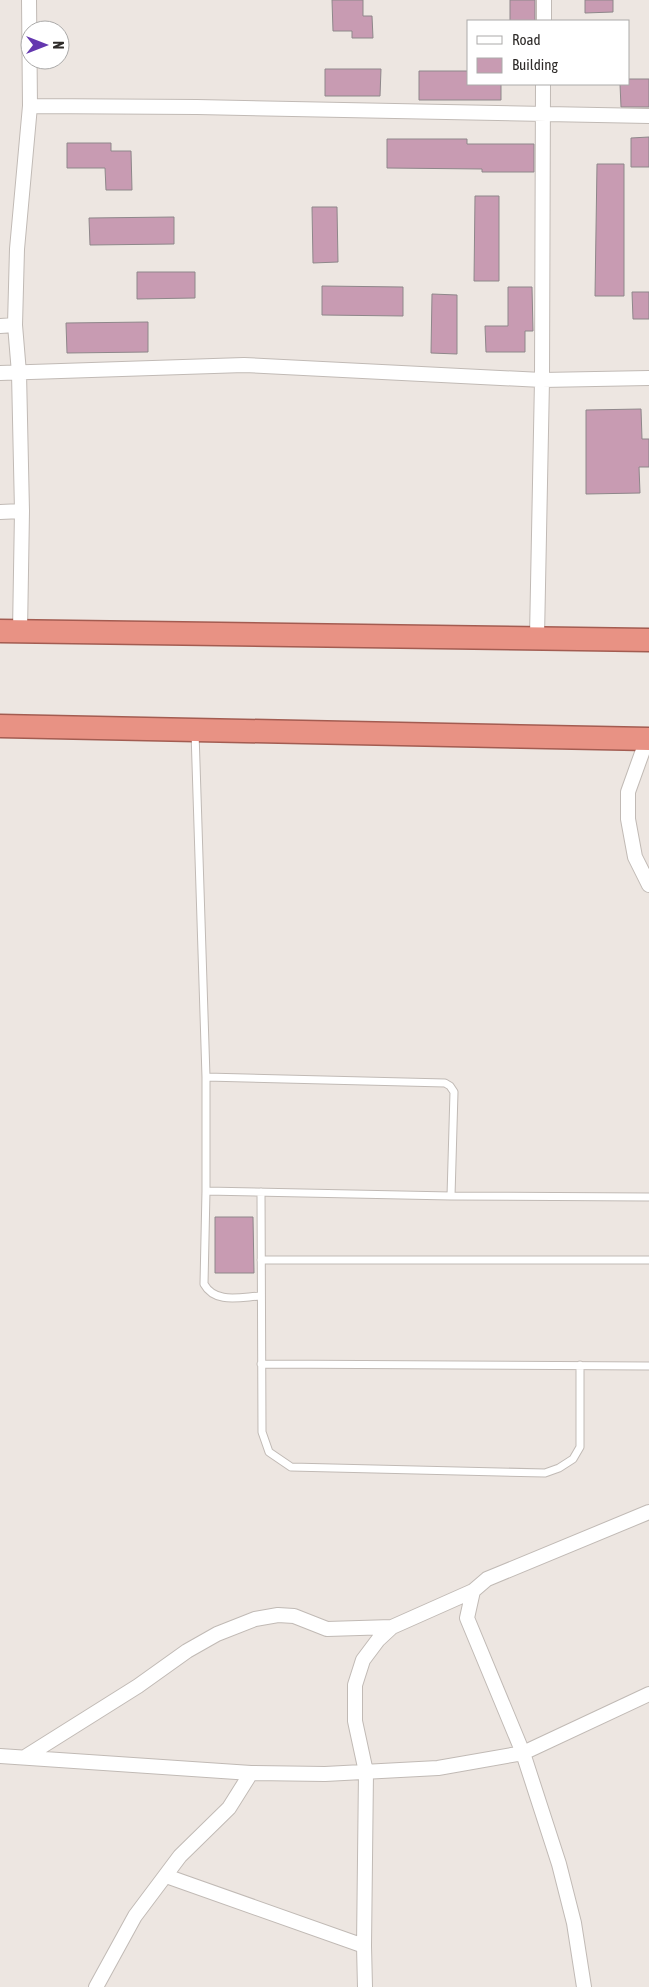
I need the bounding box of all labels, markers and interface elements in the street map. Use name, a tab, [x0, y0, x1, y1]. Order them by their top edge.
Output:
north arrow	[20, 20, 70, 70]
legend	[467, 20, 629, 85]
text: Road	[512, 31, 541, 48]
text: N	[50, 41, 66, 49]
text: Building	[512, 56, 558, 73]

